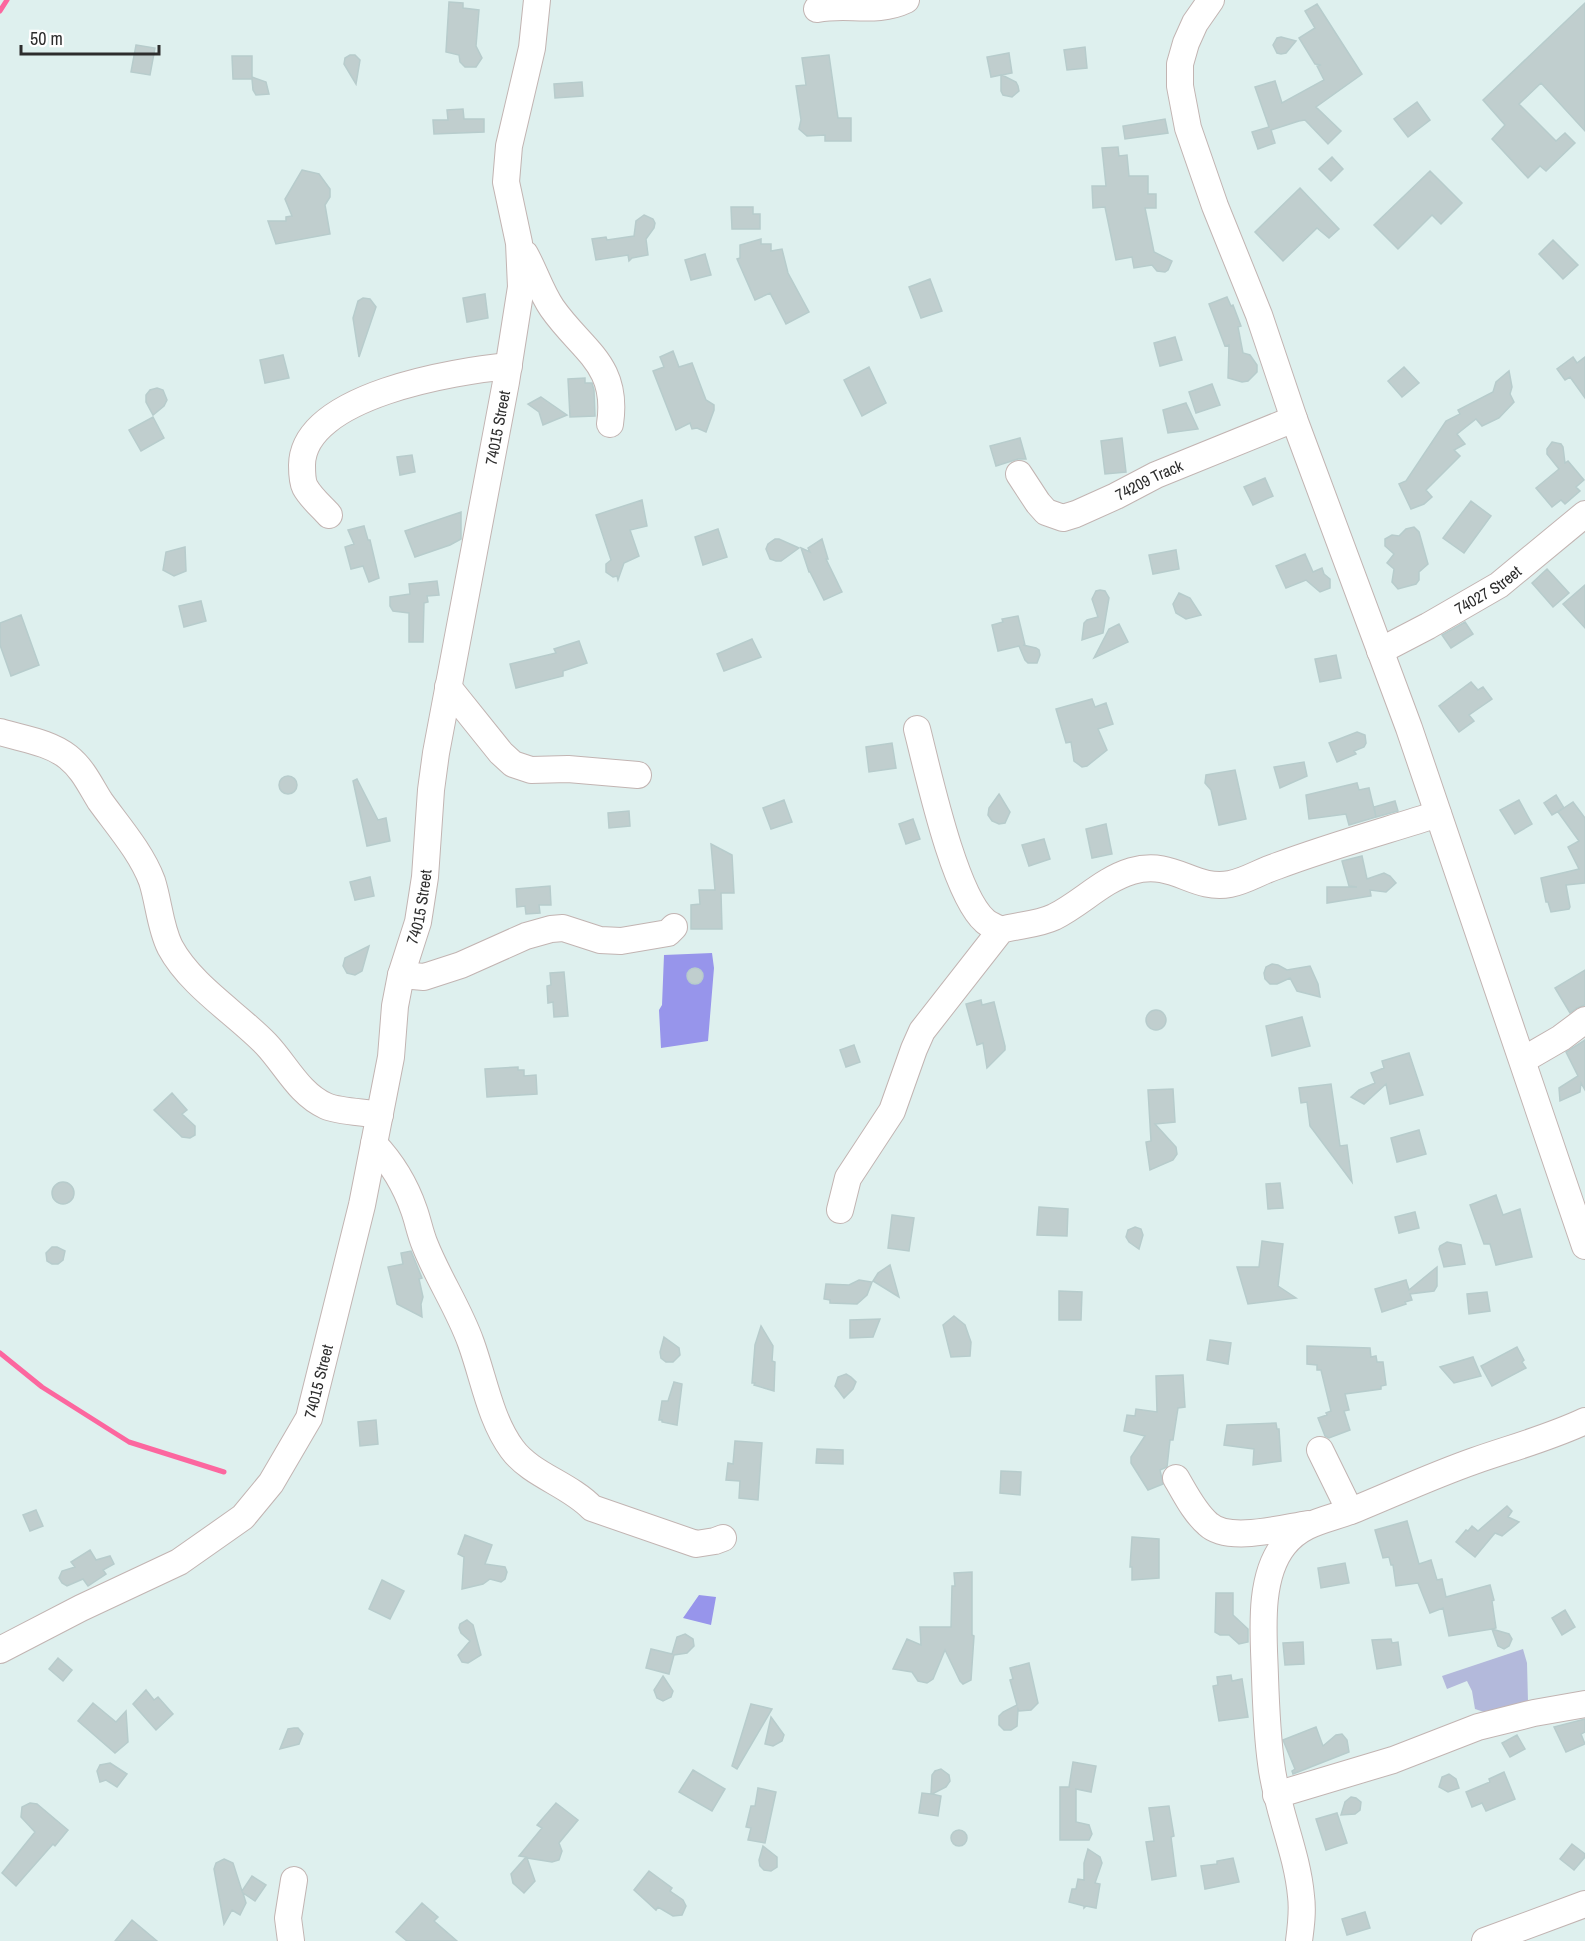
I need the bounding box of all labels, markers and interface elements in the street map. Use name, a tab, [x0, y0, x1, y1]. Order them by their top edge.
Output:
scale bar	[21, 18, 159, 56]
text: 50 m	[30, 26, 63, 51]
street label: 74015 Street	[480, 388, 515, 467]
street label: 74209 Track	[1111, 454, 1186, 505]
street label: 74027 Street	[1450, 560, 1526, 619]
street label: 74015 Street	[401, 869, 436, 947]
street label: 74015 Street	[298, 1342, 338, 1420]

